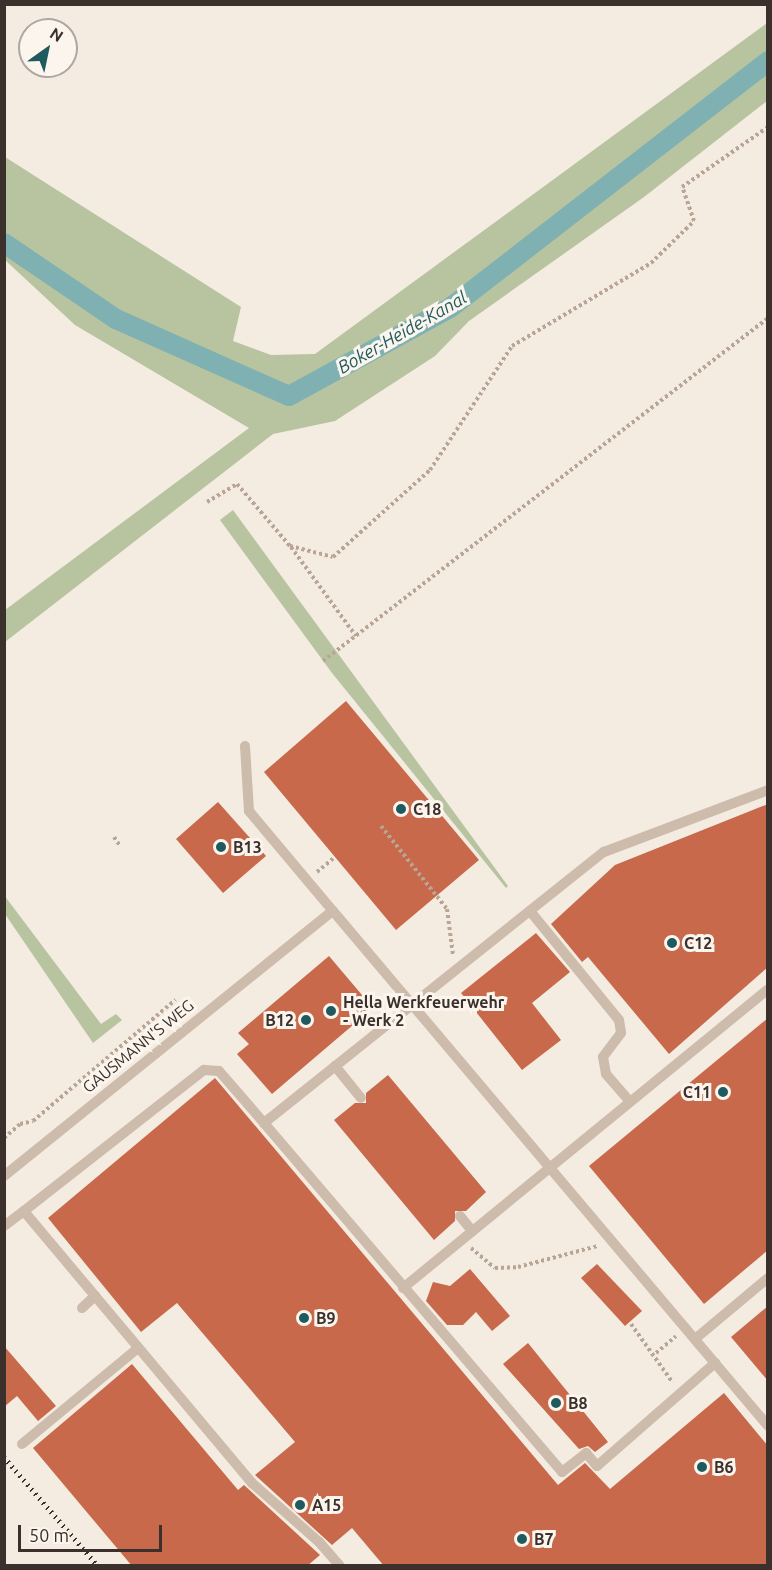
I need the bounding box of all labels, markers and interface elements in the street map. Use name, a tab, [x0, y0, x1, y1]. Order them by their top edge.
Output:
north arrow	[18, 18, 78, 78]
text: N	[47, 24, 67, 45]
water label: Boker-Heide-Kanal	[333, 286, 471, 378]
place label: C18	[413, 799, 441, 819]
marker: C18	[394, 802, 408, 816]
place label: B13	[233, 837, 262, 857]
marker: B13	[214, 840, 228, 854]
place label: C12	[684, 933, 712, 953]
marker: C12	[665, 936, 679, 950]
place label: Hella Werkfeuerwehr - Werk 2	[343, 992, 504, 1030]
street label: GAUSMANN'S WEG	[79, 995, 197, 1097]
marker: Hella Werkfeuerwehr - Werk 2	[324, 1004, 338, 1018]
place label: B12	[265, 1010, 294, 1030]
marker: B12	[299, 1013, 313, 1027]
place label: C11	[683, 1082, 711, 1102]
marker: C11	[716, 1085, 730, 1099]
place label: B9	[316, 1308, 336, 1328]
marker: B9	[297, 1311, 311, 1325]
place label: B8	[568, 1393, 588, 1413]
marker: B8	[549, 1396, 563, 1410]
place label: B6	[714, 1457, 734, 1477]
marker: B6	[695, 1460, 709, 1474]
place label: A15	[312, 1495, 341, 1515]
marker: A15	[293, 1498, 307, 1512]
scale bar	[21, 1513, 165, 1551]
text: 50 m	[29, 1525, 69, 1545]
place label: B7	[534, 1529, 554, 1549]
marker: B7	[515, 1532, 529, 1546]

